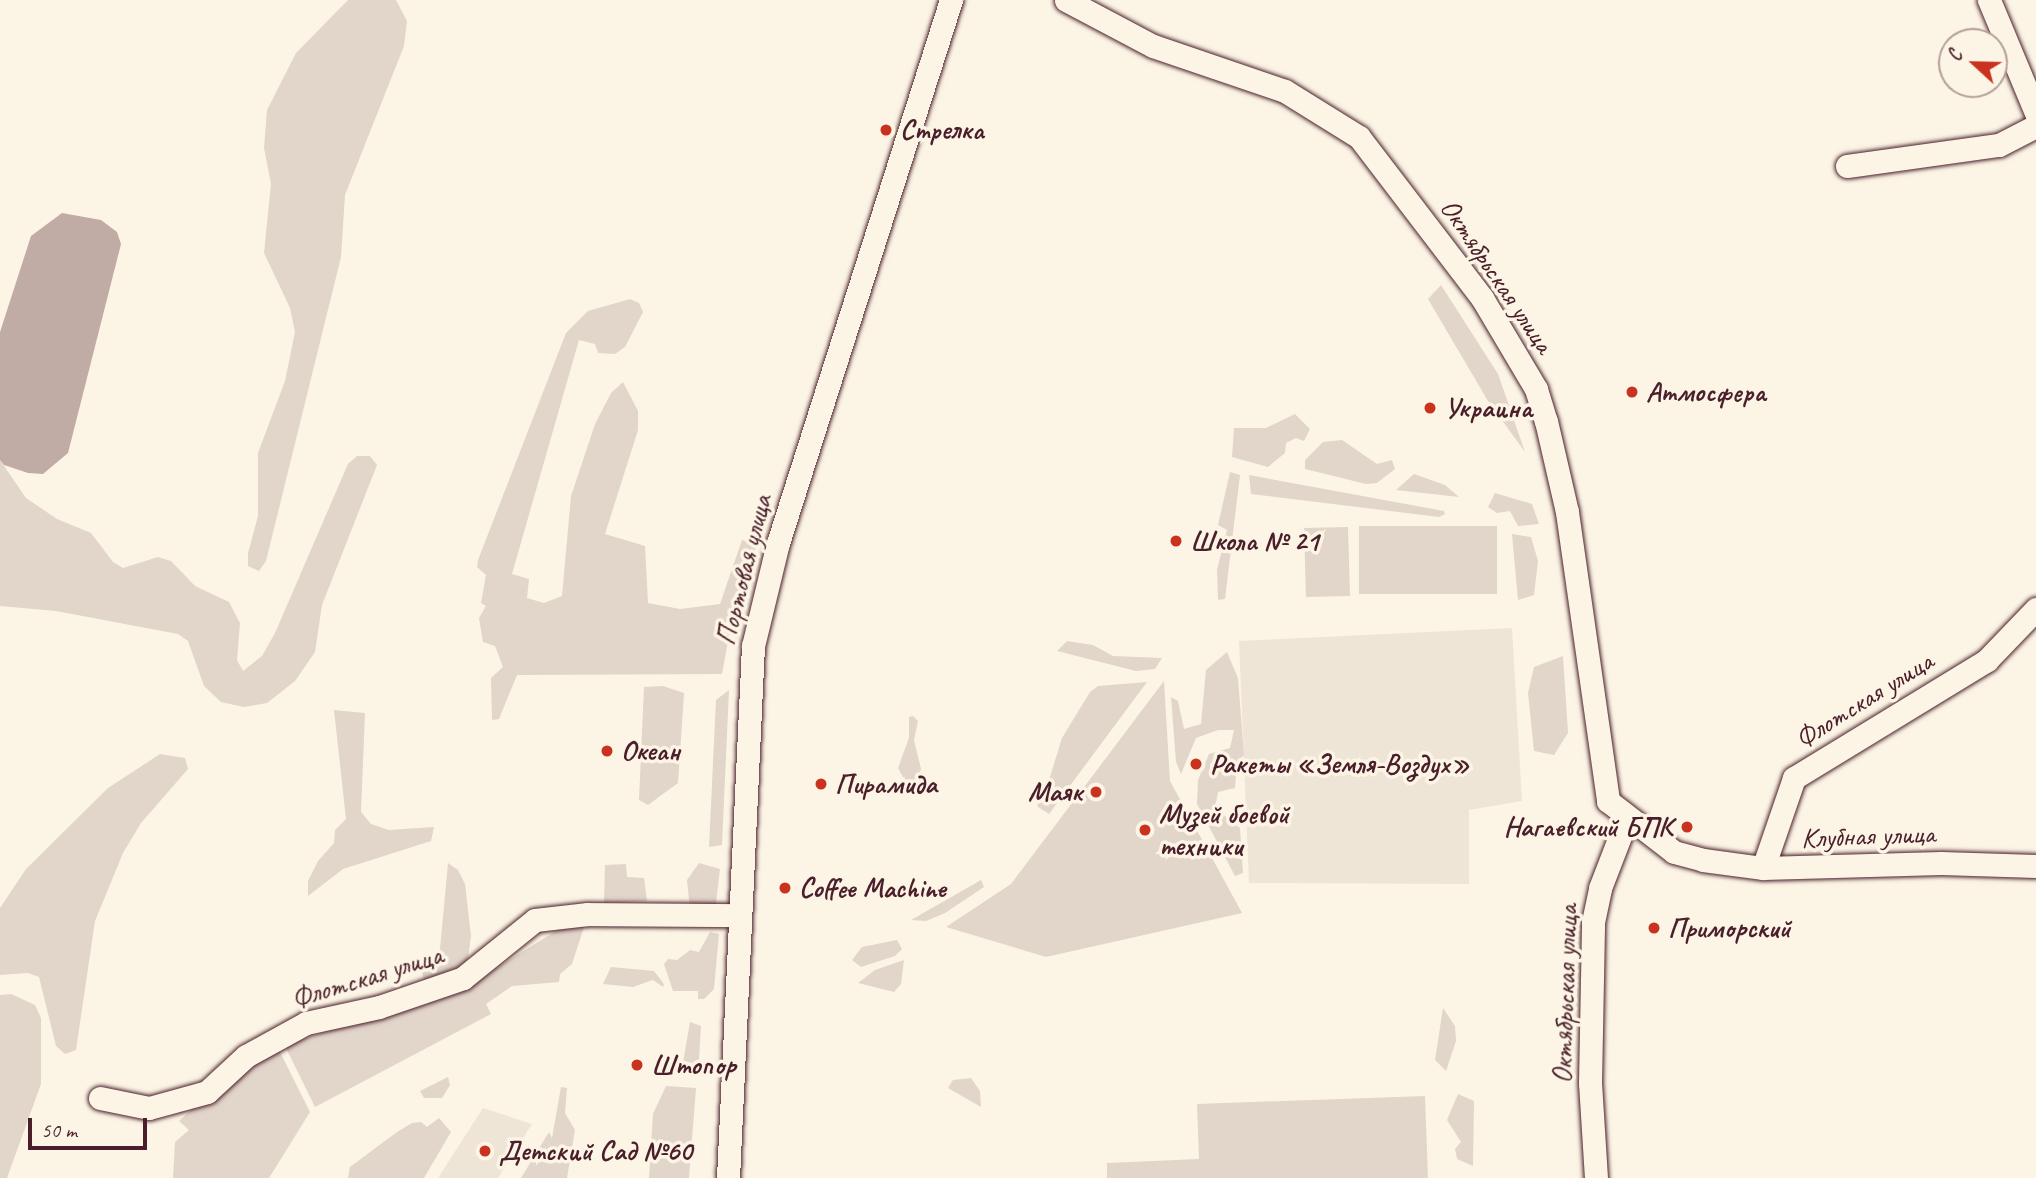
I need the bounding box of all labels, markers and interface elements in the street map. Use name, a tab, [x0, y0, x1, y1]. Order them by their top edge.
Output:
north arrow	[1938, 28, 2008, 98]
text: С	[1943, 47, 1968, 65]
place label: Стрелка	[900, 113, 984, 147]
marker: Стрелка	[878, 122, 894, 138]
street label: Октябрьская улица	[1433, 192, 1561, 360]
place label: Атмосфера	[1646, 375, 1766, 409]
marker: Атмосфера	[1624, 384, 1640, 400]
place label: Украина	[1444, 391, 1532, 425]
marker: Украина	[1422, 400, 1438, 416]
street label: Портовая улица	[709, 491, 779, 649]
place label: Школа № 21	[1190, 524, 1319, 558]
marker: Школа № 21	[1168, 533, 1184, 549]
street label: Флотская улица	[1788, 644, 1940, 756]
place label: Океан	[621, 734, 680, 768]
marker: Океан	[599, 743, 615, 759]
place label: Ракеты «Земля-Воздух»	[1210, 747, 1470, 781]
marker: Ракеты «Земля-Воздух»	[1188, 756, 1204, 772]
place label: Пирамида	[835, 767, 937, 801]
place label: Маяк	[1028, 775, 1082, 809]
marker: Пирамида	[813, 776, 829, 792]
marker: Маяк	[1088, 784, 1104, 800]
place label: Музей боевой техники	[1159, 797, 1289, 863]
place label: Нагаевский БПК	[1504, 810, 1673, 844]
street label: Клубная улица	[1800, 817, 1936, 855]
marker: Нагаевский БПК	[1679, 819, 1695, 835]
marker: Музей боевой техники	[1137, 822, 1153, 838]
place label: Coffee Machine	[799, 871, 946, 905]
marker: Coffee Machine	[777, 880, 793, 896]
street label: Октябрьская улица	[1545, 903, 1585, 1085]
place label: Приморский	[1668, 911, 1790, 945]
marker: Приморский	[1646, 920, 1662, 936]
street label: Флотская улица	[287, 938, 447, 1016]
place label: Штопор	[651, 1048, 736, 1082]
marker: Штопор	[629, 1057, 645, 1073]
scale bar	[32, 1104, 150, 1148]
text: 50 m	[41, 1117, 77, 1143]
place label: Детский Сад №60	[499, 1134, 692, 1168]
marker: Детский Сад №60	[477, 1143, 493, 1159]

